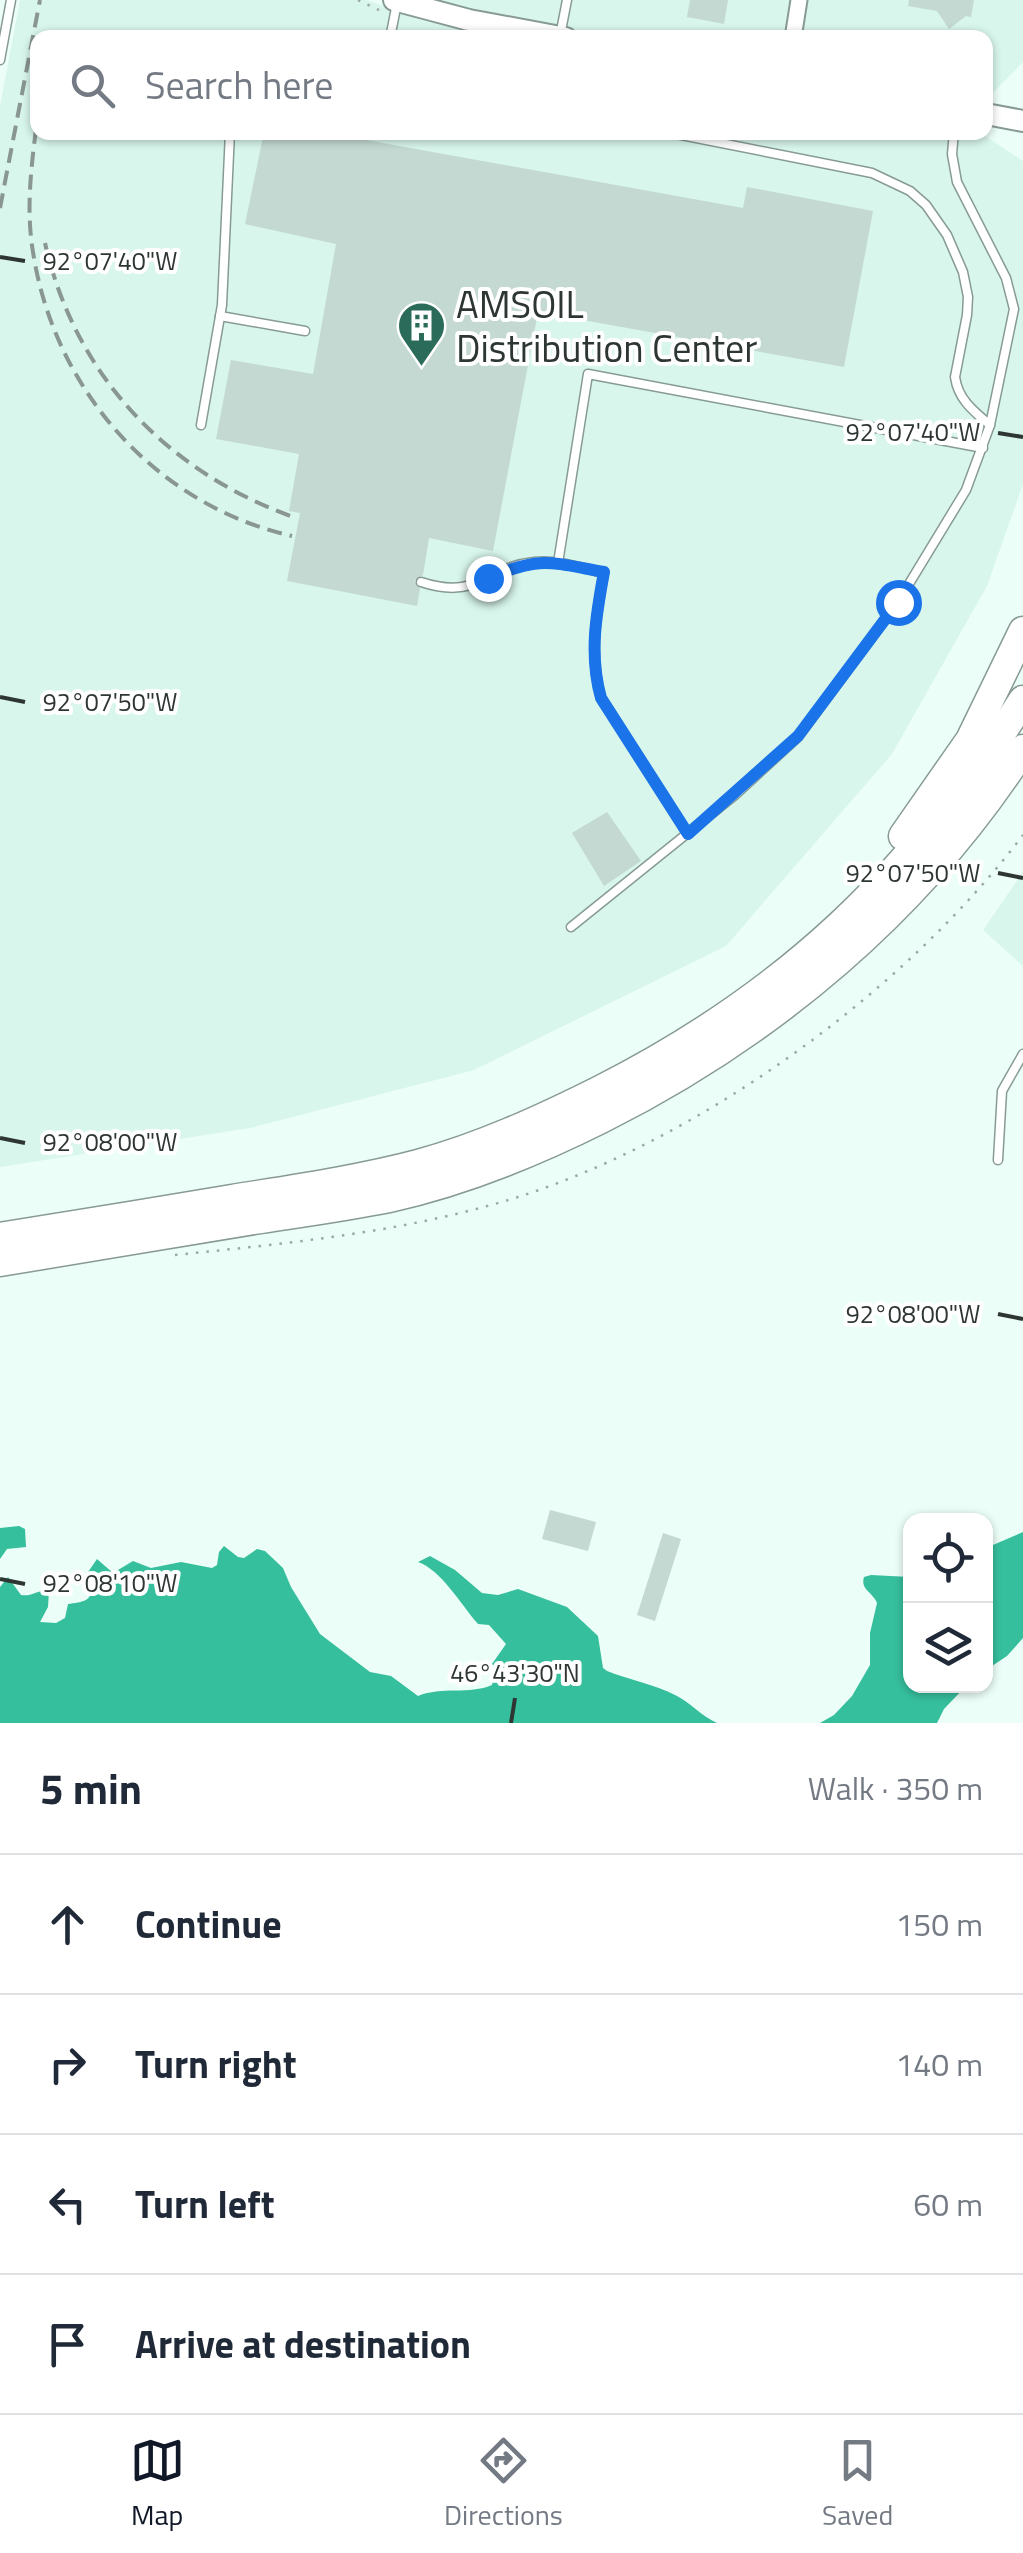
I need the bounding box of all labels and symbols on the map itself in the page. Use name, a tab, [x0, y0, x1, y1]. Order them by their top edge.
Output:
text: 92°07'40"W	[43, 242, 177, 280]
place label: AMSOIL Distribution Center	[456, 275, 757, 377]
building icon: AMSOIL Distribution Center	[395, 300, 447, 368]
text: 92°07'40"W	[846, 413, 980, 451]
route end	[466, 556, 512, 602]
route start	[876, 580, 922, 626]
text: 92°07'50"W	[43, 683, 177, 721]
text: 92°07'50"W	[846, 854, 980, 892]
text: 92°08'00"W	[43, 1123, 177, 1161]
text: 92°08'00"W	[846, 1295, 980, 1333]
text: 92°08'10"W	[43, 1564, 177, 1602]
text: 46°43'30"N	[450, 1654, 580, 1692]

